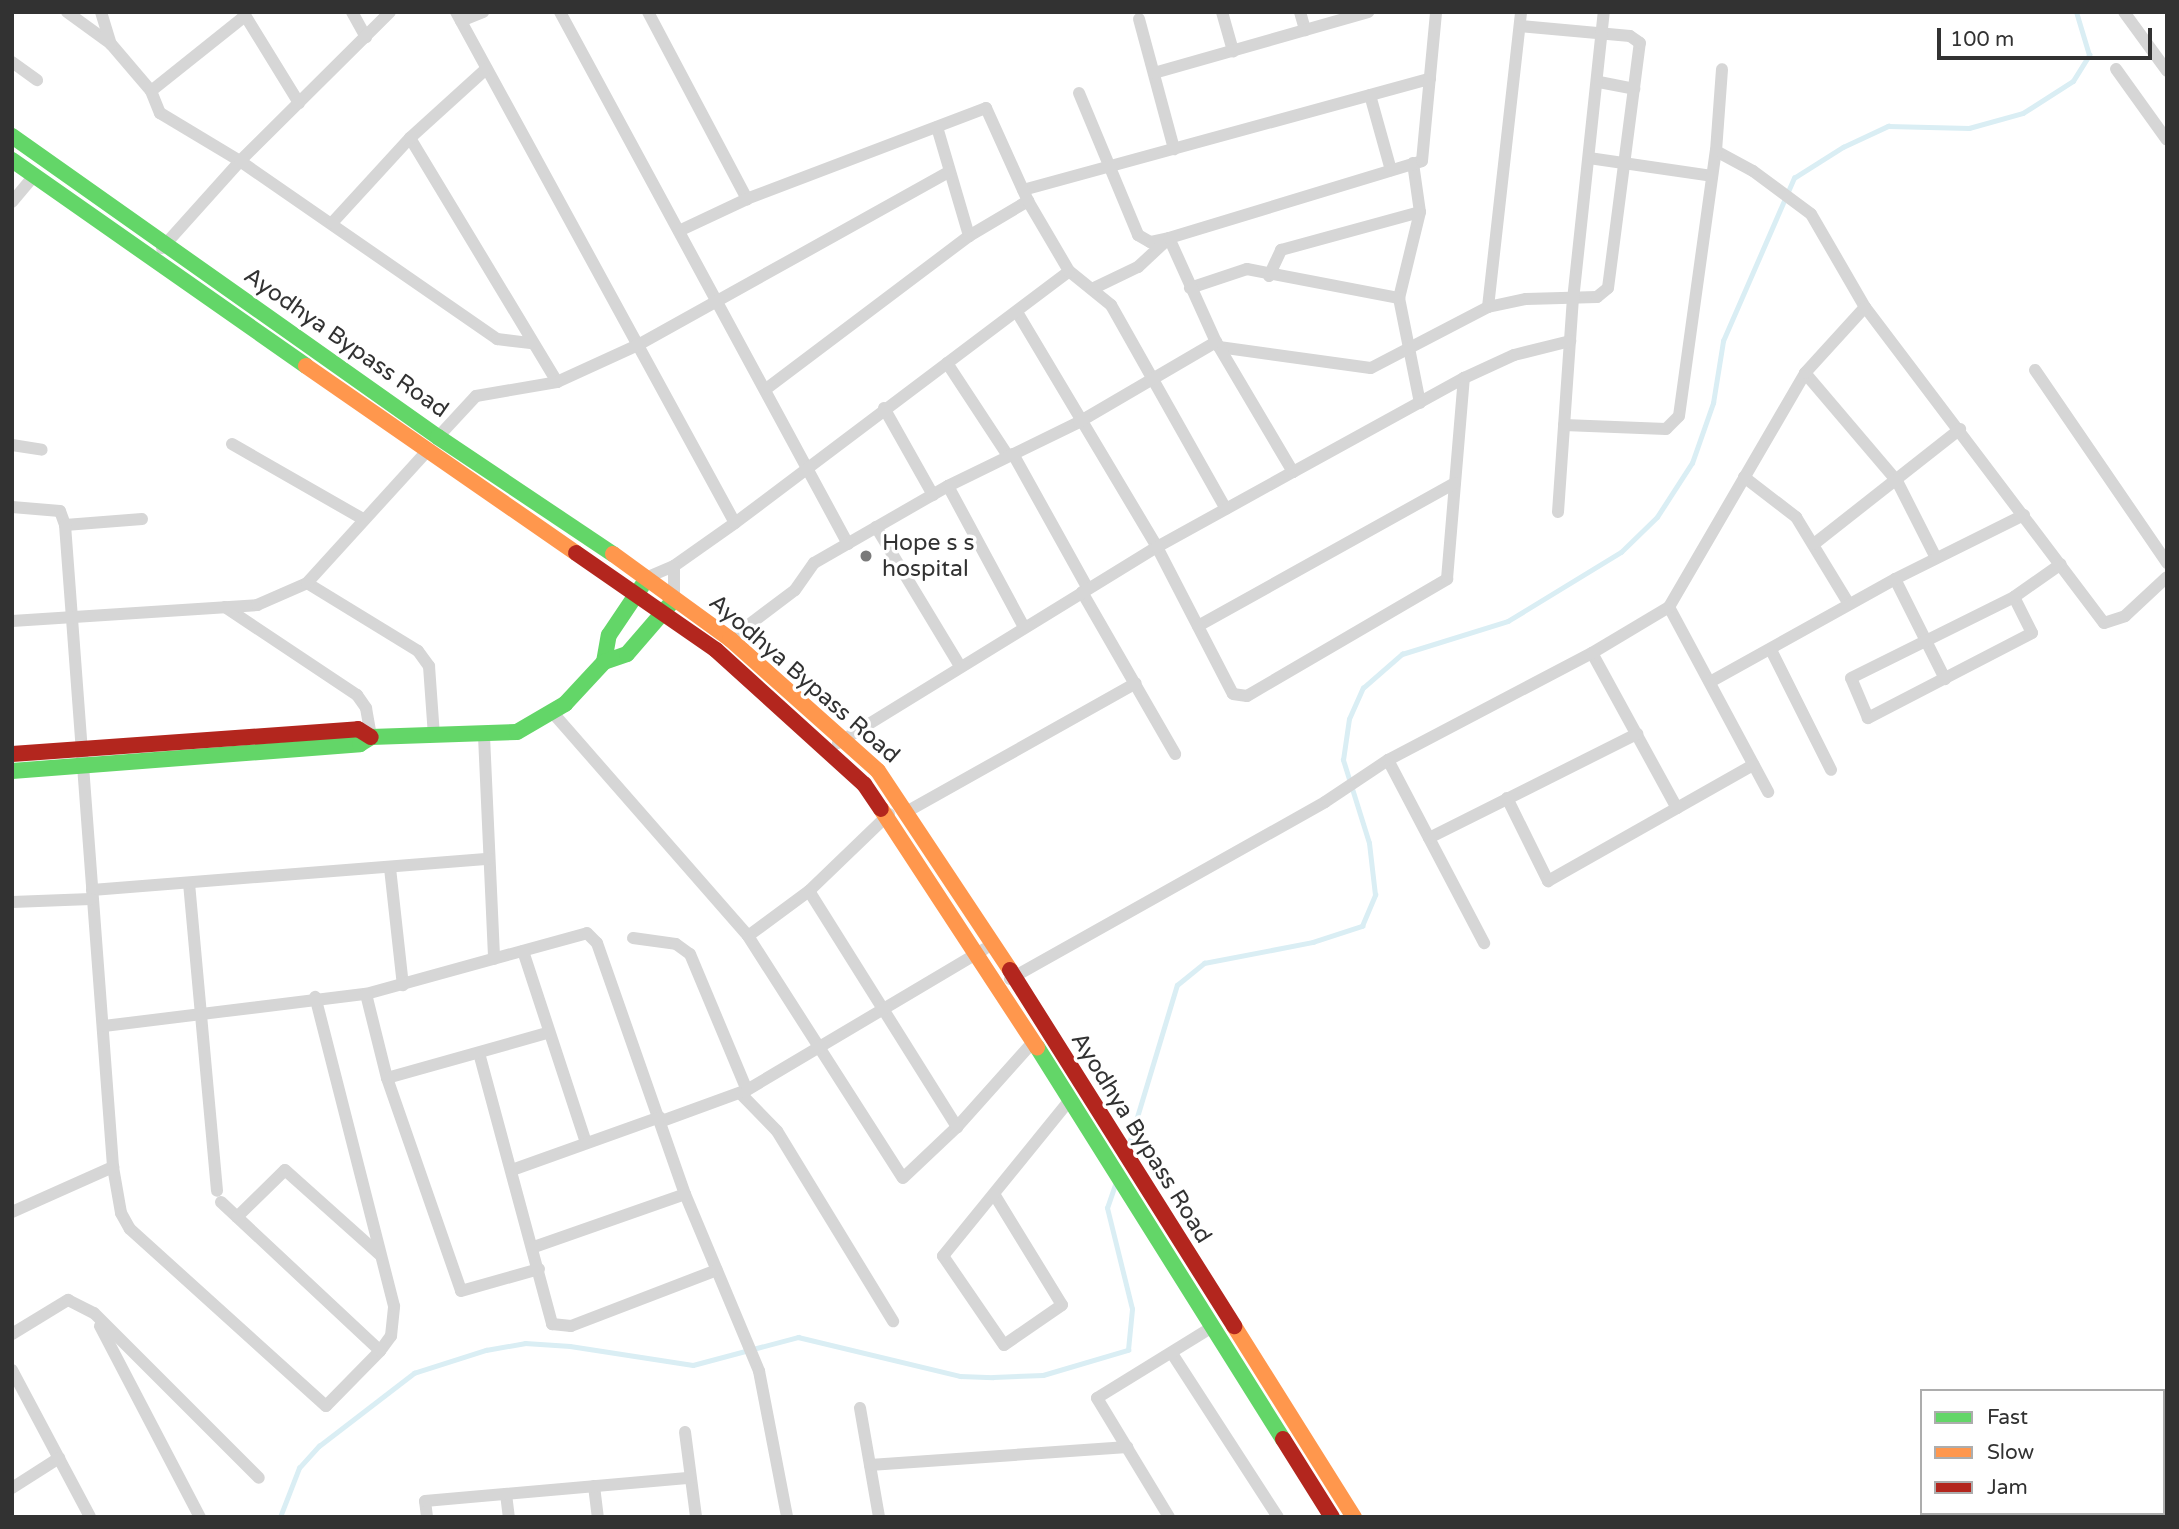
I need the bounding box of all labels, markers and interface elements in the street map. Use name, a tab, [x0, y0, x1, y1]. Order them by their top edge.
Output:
scale bar	[1941, 14, 2156, 58]
text: 100 m	[1950, 27, 2014, 52]
street label: Ayodhya Bypass Road	[238, 262, 454, 424]
place label: Hope s s hospital	[882, 529, 975, 583]
marker: Hope s s hospital	[856, 546, 876, 566]
street label: Ayodhya Bypass Road	[703, 589, 905, 769]
street label: Ayodhya Bypass Road	[1065, 1028, 1217, 1248]
legend	[1920, 1389, 2165, 1515]
text: Fast	[1987, 1405, 2028, 1430]
text: Slow	[1987, 1440, 2034, 1465]
text: Jam	[1987, 1475, 2028, 1500]

